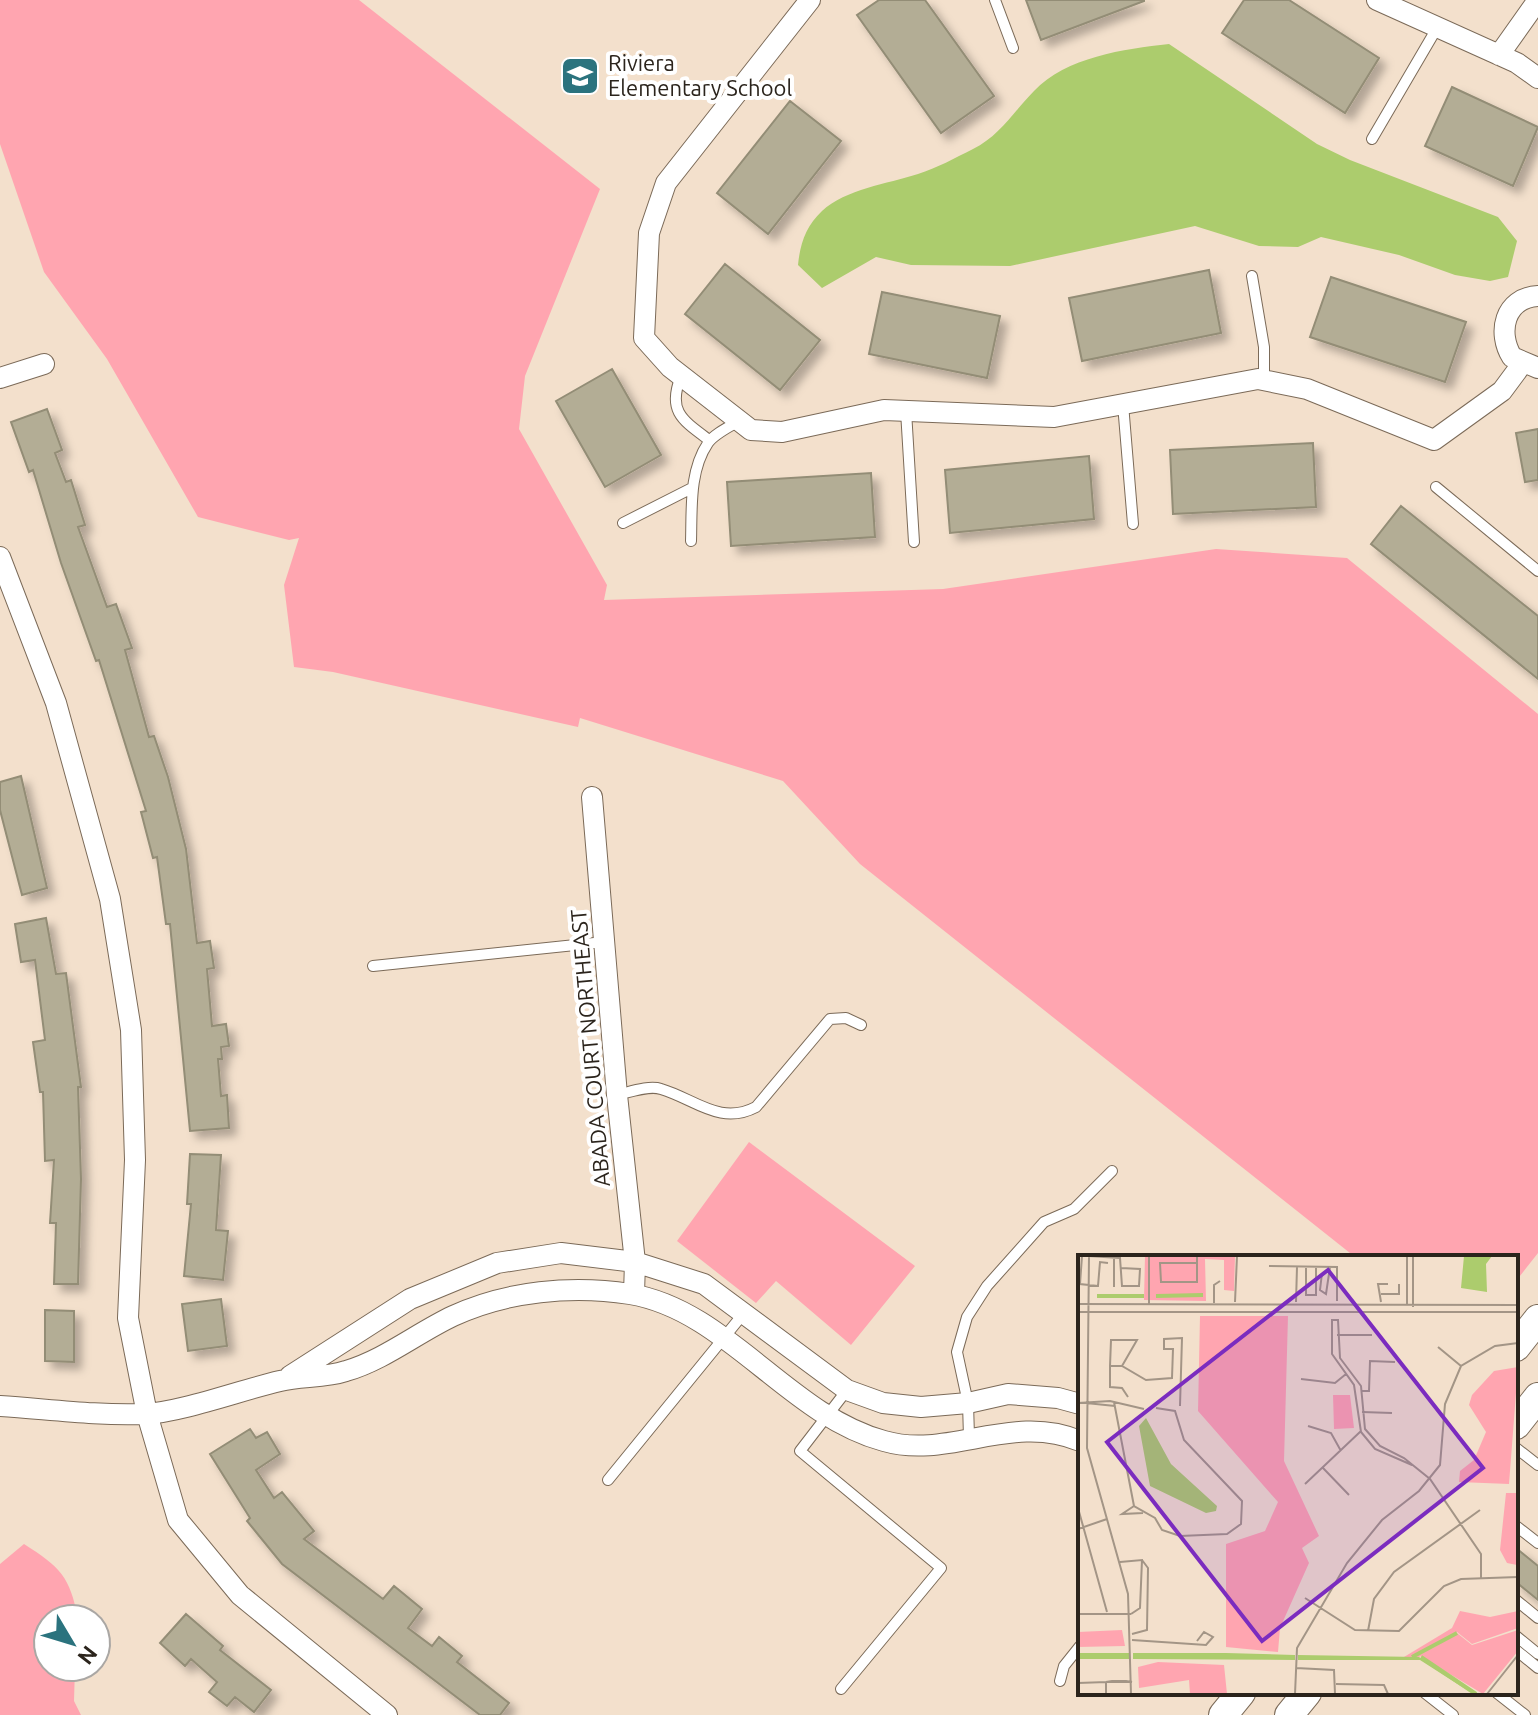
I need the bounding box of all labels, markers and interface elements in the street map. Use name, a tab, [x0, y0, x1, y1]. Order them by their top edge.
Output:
place label: Riviera Elementary School	[608, 50, 792, 100]
school or university icon: Riviera Elementary School	[559, 55, 601, 97]
street label: ABADA COURT NORTHEAST	[565, 908, 614, 1188]
inset map	[1078, 1255, 1518, 1695]
north arrow	[32, 1603, 112, 1683]
text: N	[73, 1641, 103, 1670]

